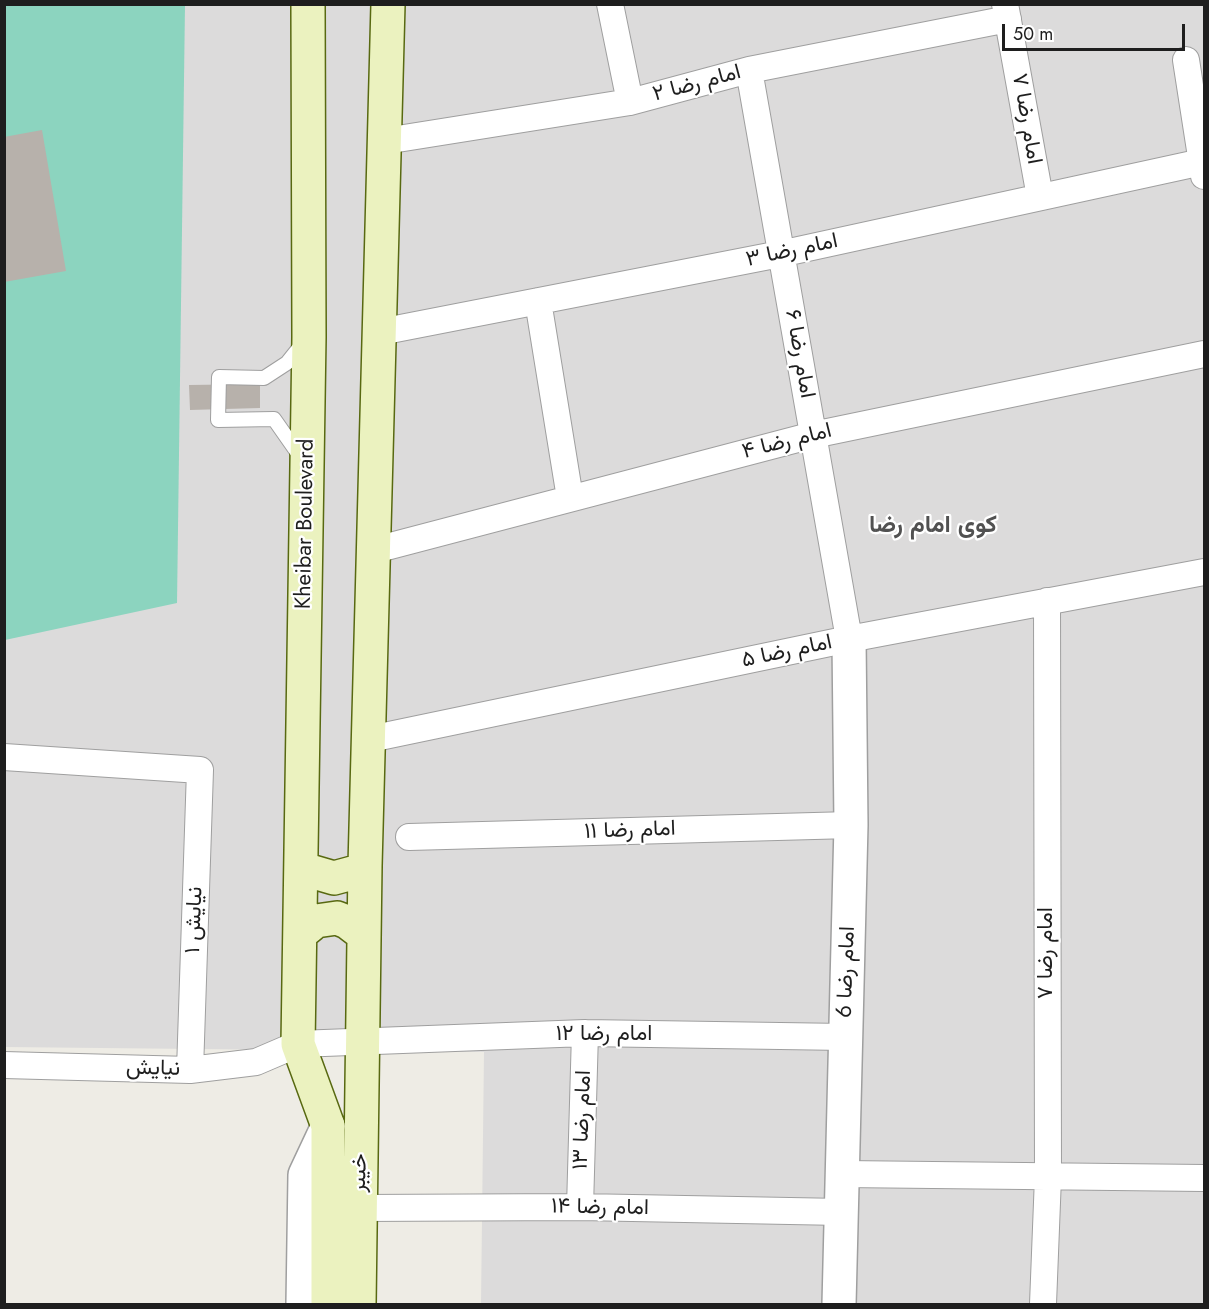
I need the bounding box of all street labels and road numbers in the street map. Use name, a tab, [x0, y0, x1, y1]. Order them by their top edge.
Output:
street label: امام رضا ۲	[650, 60, 744, 108]
street label: امام رضا ۷	[1005, 72, 1047, 166]
street label: امام رضا ۳	[744, 228, 840, 274]
street label: امام رضا ۶	[778, 308, 820, 400]
street label: امام رضا ۴	[739, 418, 835, 466]
street label: Kheibar Boulevard	[291, 439, 321, 609]
street label: امام رضا ۵	[739, 630, 835, 674]
street label: امام رضا ۱۱	[584, 816, 676, 846]
street label: نیایش ۱	[181, 886, 209, 954]
street label: امام رضا ۷	[1034, 907, 1060, 999]
street label: امام رضا 6	[832, 926, 862, 1018]
street label: امام رضا ۱۲	[556, 1022, 652, 1048]
street label: نیایش	[126, 1055, 180, 1083]
street label: امام رضا ۱۳	[568, 1070, 598, 1170]
street label: خیبر	[346, 1153, 374, 1193]
street label: امام رضا ۱۴	[551, 1194, 649, 1222]

